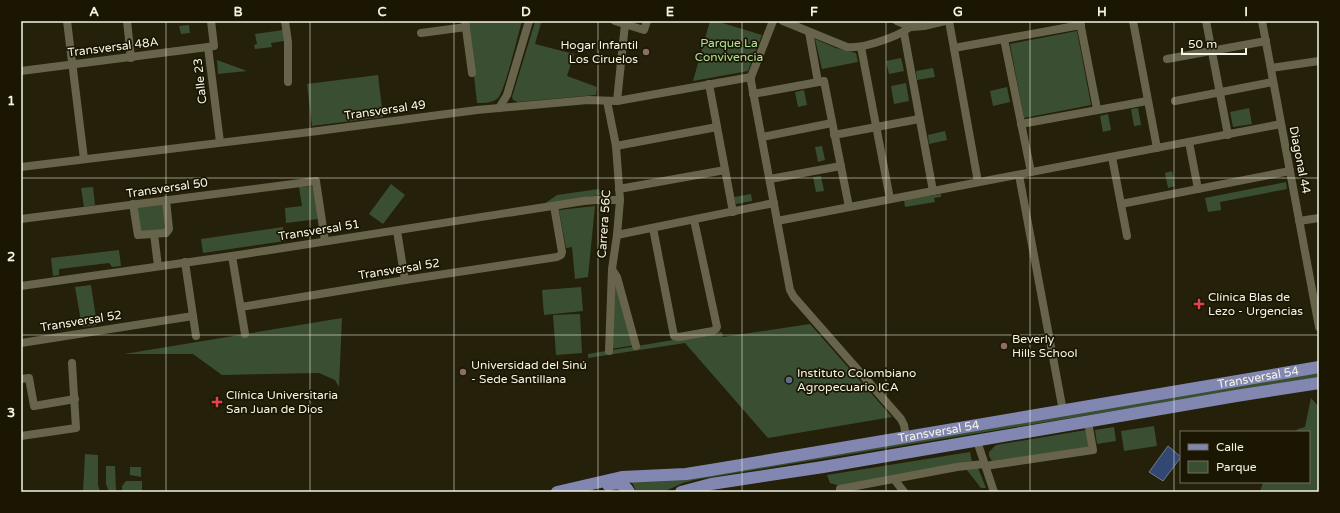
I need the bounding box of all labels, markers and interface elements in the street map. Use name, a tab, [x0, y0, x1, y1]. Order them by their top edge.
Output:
text: A	[89, 4, 99, 20]
text: B	[233, 4, 243, 20]
text: C	[377, 4, 387, 20]
text: D	[521, 4, 531, 20]
text: E	[666, 4, 674, 20]
text: F	[810, 4, 818, 20]
text: G	[953, 4, 963, 20]
text: H	[1097, 4, 1107, 20]
text: I	[1244, 4, 1248, 20]
scale bar	[1182, 30, 1246, 56]
street label: Transversal 48A	[67, 34, 159, 60]
park label: Parque La Convivencia	[695, 36, 763, 64]
text: 50 m	[1188, 37, 1217, 51]
place label: Hogar Infantil Los Ciruelos	[560, 38, 638, 66]
marker: Hogar Infantil Los Ciruelos	[641, 47, 651, 57]
street label: Calle 23	[191, 57, 209, 105]
text: 1	[7, 93, 15, 109]
street label: Transversal 49	[343, 97, 427, 123]
street label: Diagonal 44	[1287, 125, 1314, 196]
street label: Transversal 50	[125, 175, 209, 201]
street label: Carrera 56C	[595, 189, 613, 259]
street label: Transversal 51	[277, 217, 361, 243]
text: 2	[7, 249, 15, 265]
street label: Transversal 52	[357, 256, 441, 282]
place label: Clínica Blas de Lezo - Urgencias	[1208, 290, 1303, 318]
marker: Clínica Blas de Lezo - Urgencias	[1193, 298, 1205, 310]
street label: Transversal 52	[39, 308, 123, 334]
place label: Beverly Hills School	[1012, 332, 1077, 360]
marker: Beverly Hills School	[999, 341, 1009, 351]
place label: Universidad del Sinú - Sede Santillana	[471, 358, 587, 386]
street label: Transversal 54	[1216, 363, 1300, 391]
place label: Instituto Colombiano Agropecuario ICA	[797, 366, 916, 394]
marker: Universidad del Sinú - Sede Santillana	[458, 367, 468, 377]
marker: Instituto Colombiano Agropecuario ICA	[784, 375, 794, 385]
place label: Clínica Universitaria San Juan de Dios	[226, 388, 338, 416]
marker: Clínica Universitaria San Juan de Dios	[211, 396, 223, 408]
text: 3	[7, 405, 15, 421]
street label: Transversal 54	[897, 418, 981, 445]
legend	[1180, 431, 1310, 483]
text: Calle	[1216, 440, 1244, 454]
text: Parque	[1216, 460, 1257, 474]

